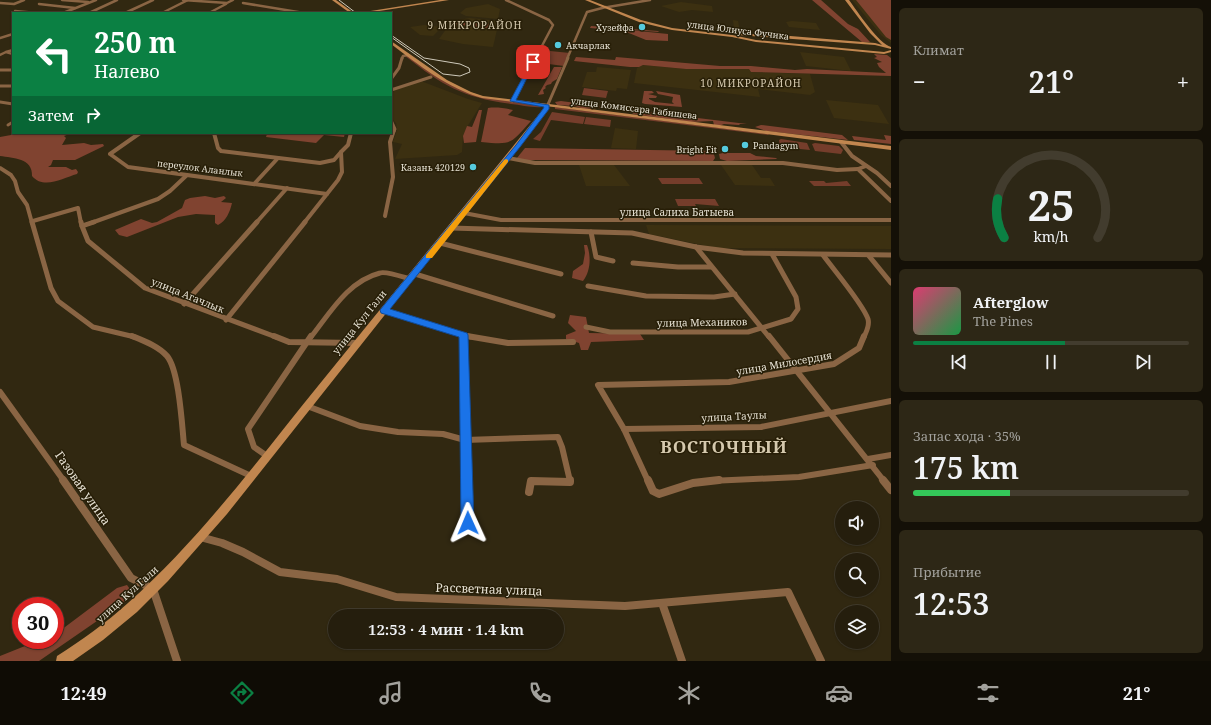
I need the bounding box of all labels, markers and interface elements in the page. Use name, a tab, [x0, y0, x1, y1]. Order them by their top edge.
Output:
street label: улица Юлиуса Фучика	[686, 17, 790, 43]
district label: 9 МИКРОРАЙОН	[428, 18, 522, 32]
place label: Хузейфа	[596, 21, 634, 34]
marker: Хузейфа	[637, 22, 647, 32]
text: 250 m	[94, 23, 176, 61]
icon: left	[28, 28, 80, 80]
place label: Акчарлак	[566, 39, 611, 52]
marker: Акчарлак	[553, 40, 563, 50]
text: Климат	[913, 41, 964, 59]
pin	[516, 45, 550, 79]
icon: arrive	[522, 51, 544, 73]
text: Налево	[94, 59, 160, 83]
text: 21°	[1028, 61, 1074, 102]
text: −	[913, 66, 926, 96]
text: +	[1177, 66, 1189, 96]
district label: 10 МИКРОРАЙОН	[700, 76, 802, 90]
street label: улица Комиссара Габишева	[570, 94, 698, 122]
icon: right	[82, 104, 104, 126]
text: Затем	[28, 105, 74, 125]
place label: Pandagym	[753, 139, 799, 152]
marker: Pandagym	[740, 140, 750, 150]
place label: Bright Fit	[677, 143, 717, 156]
marker: Bright Fit	[720, 144, 730, 154]
street label: переулок Аланлык	[156, 156, 244, 180]
place label: Казань 420129	[401, 161, 465, 174]
marker: Казань 420129	[468, 162, 478, 172]
text: 25	[1027, 177, 1075, 233]
street label: улица Салиха Батыева	[620, 205, 734, 219]
text: km/h	[1033, 226, 1069, 245]
street label: улица Агачлык	[149, 274, 227, 316]
street label: улица Кул Гали	[329, 287, 390, 357]
text: Afterglow	[973, 292, 1049, 312]
text: The Pines	[973, 312, 1033, 330]
street label: улица Механиков	[657, 314, 748, 330]
street label: улица Милосердия	[735, 348, 833, 378]
icon: previous	[948, 351, 970, 373]
icon: pause	[1040, 351, 1062, 373]
icon: next	[1132, 351, 1154, 373]
street label: улица Таулы	[701, 407, 767, 425]
text: Запас хода · 35%	[913, 427, 1021, 445]
district label: ВОСТОЧНЫЙ	[660, 435, 788, 458]
text: 175 km	[913, 447, 1019, 488]
street label: Газовая улица	[51, 448, 115, 529]
map controls	[835, 501, 879, 649]
button: sound	[835, 501, 879, 545]
position arrow	[447, 502, 489, 544]
button: search	[835, 553, 879, 597]
street label: улица Кул Гали	[93, 562, 161, 626]
text: Прибытие	[913, 563, 981, 581]
street label: Рассветная улица	[435, 579, 543, 599]
text: 12:53	[913, 583, 989, 624]
speed limit sign: 30	[12, 597, 64, 649]
button: layers	[835, 605, 879, 649]
text: 12:53 · 4 мин · 1.4 km	[368, 619, 524, 639]
icon: directions	[228, 679, 256, 707]
icon: music	[377, 679, 405, 707]
icon: phone	[526, 679, 554, 707]
icon: climate	[675, 679, 703, 707]
icon: car	[825, 679, 853, 707]
icon: filters	[974, 679, 1002, 707]
text: 12:49	[61, 681, 107, 705]
text: 21°	[1123, 681, 1150, 705]

